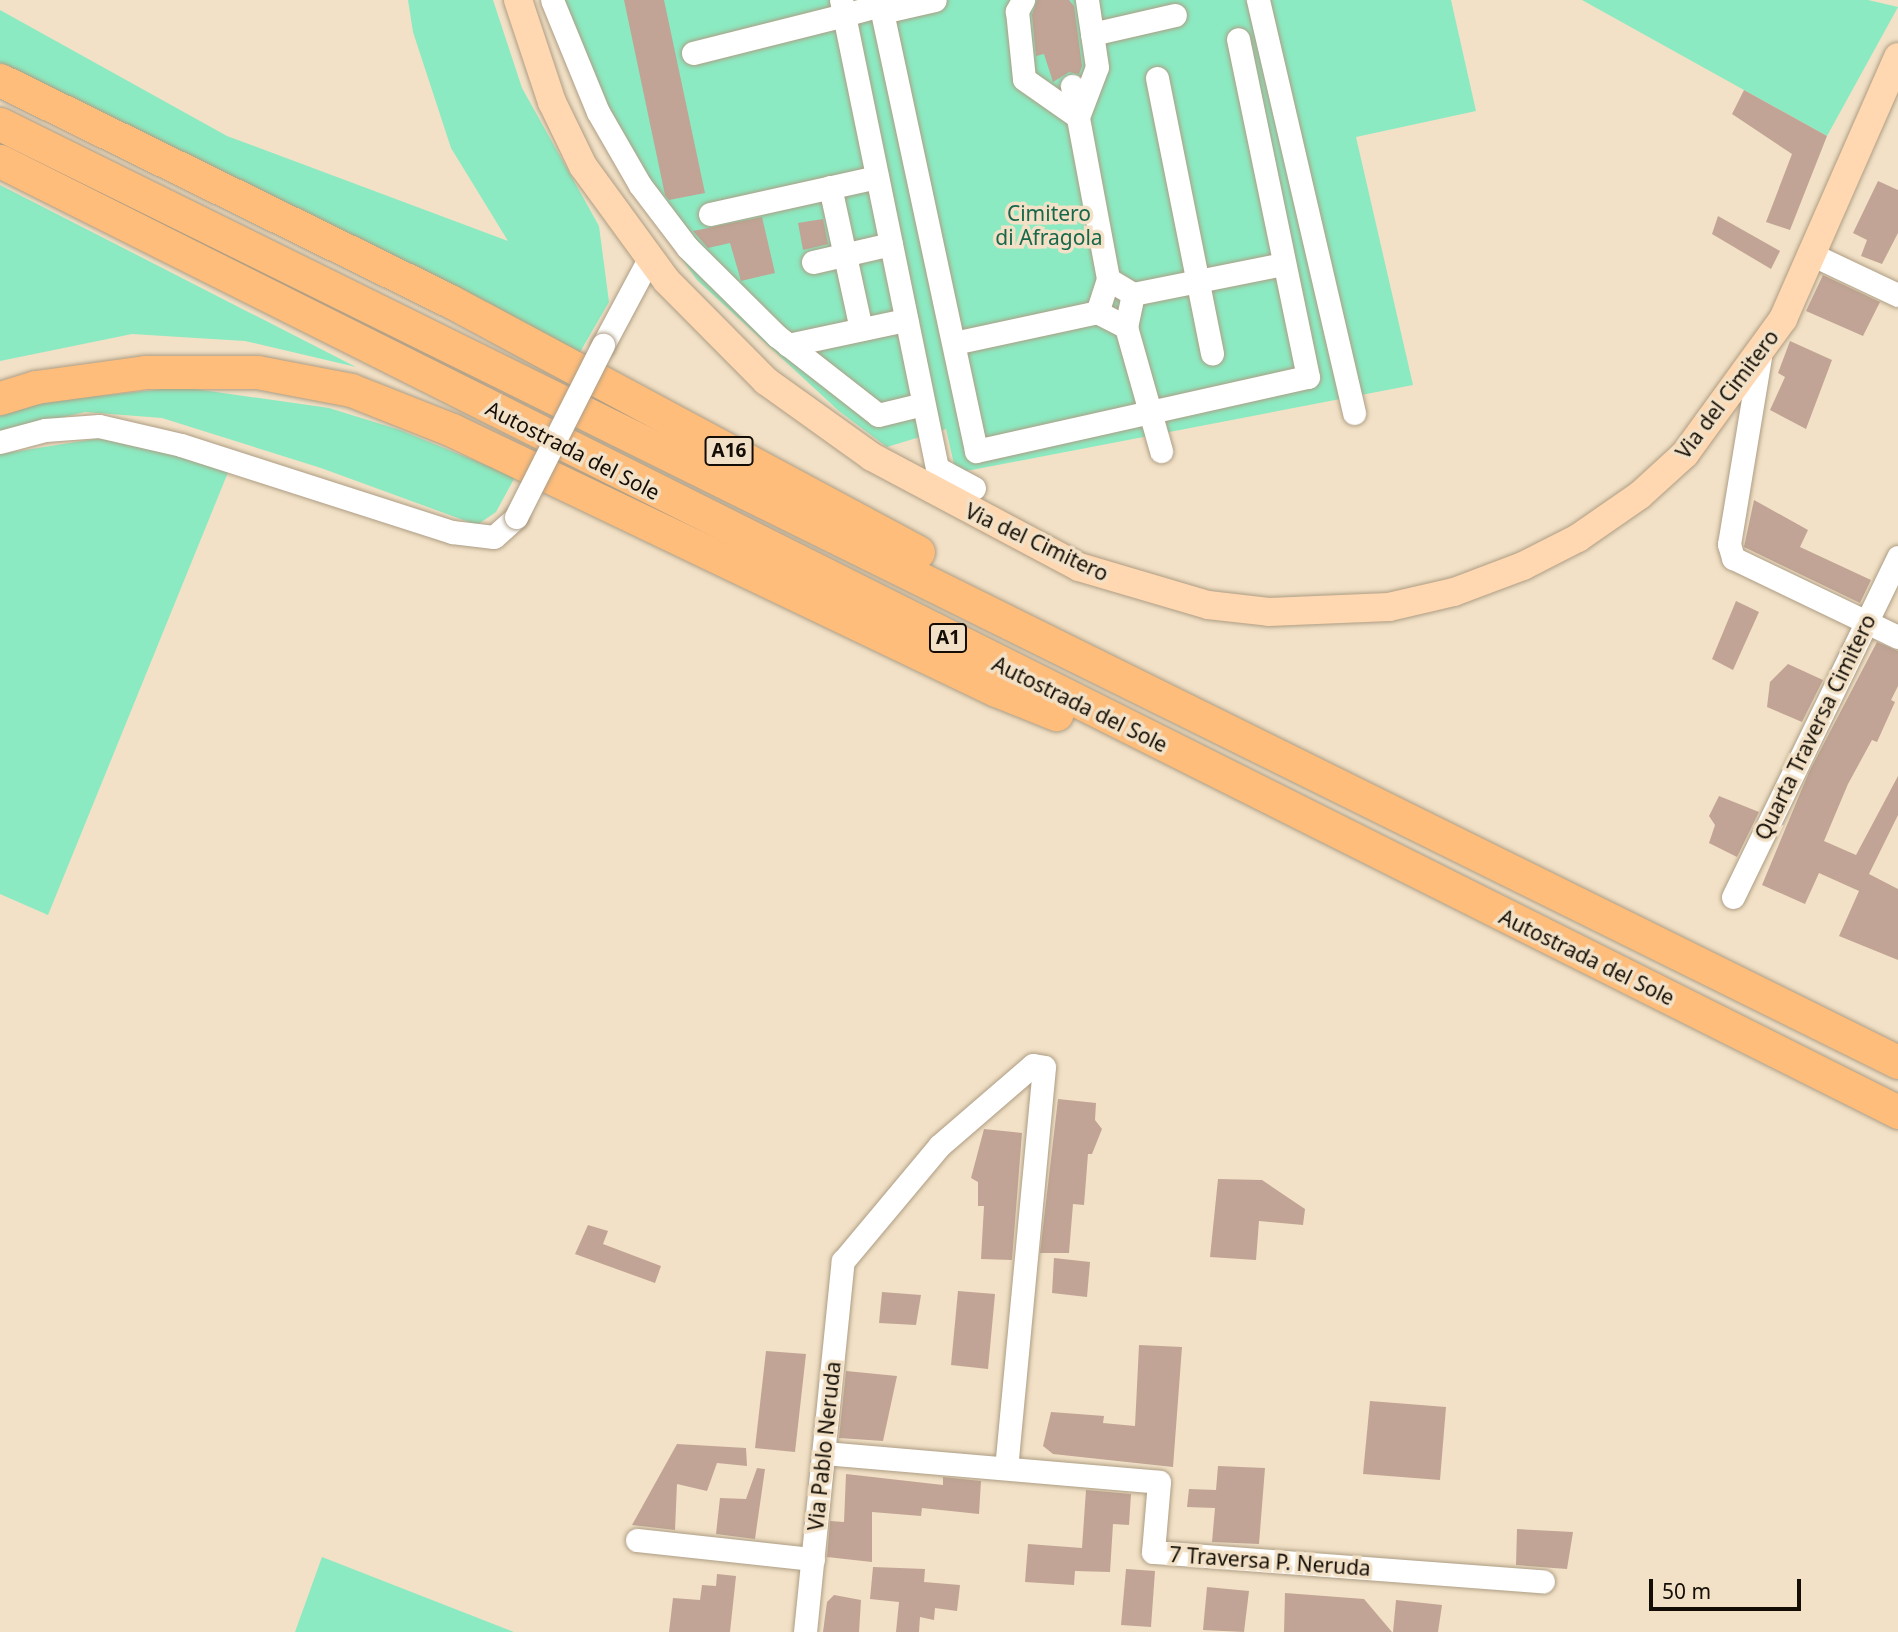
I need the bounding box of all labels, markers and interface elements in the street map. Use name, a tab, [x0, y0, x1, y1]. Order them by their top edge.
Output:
park label: Cimitero di Afragola	[995, 200, 1103, 250]
street label: Via del Cimitero	[1670, 325, 1784, 463]
street label: Autostrada del Sole	[482, 395, 664, 505]
road number: A16	[704, 436, 754, 466]
street label: Via del Cimitero	[961, 498, 1113, 586]
street label: Quarta Traversa Cimitero	[1749, 610, 1881, 844]
road number: A1	[929, 622, 967, 653]
street label: Autostrada del Sole	[988, 651, 1172, 757]
street label: Autostrada del Sole	[1495, 904, 1679, 1010]
street label: Via Pablo Neruda	[803, 1360, 845, 1532]
street label: 7 Traversa P. Neruda	[1168, 1541, 1372, 1581]
scale bar	[1653, 1566, 1805, 1610]
text: 50 m	[1662, 1577, 1711, 1605]

